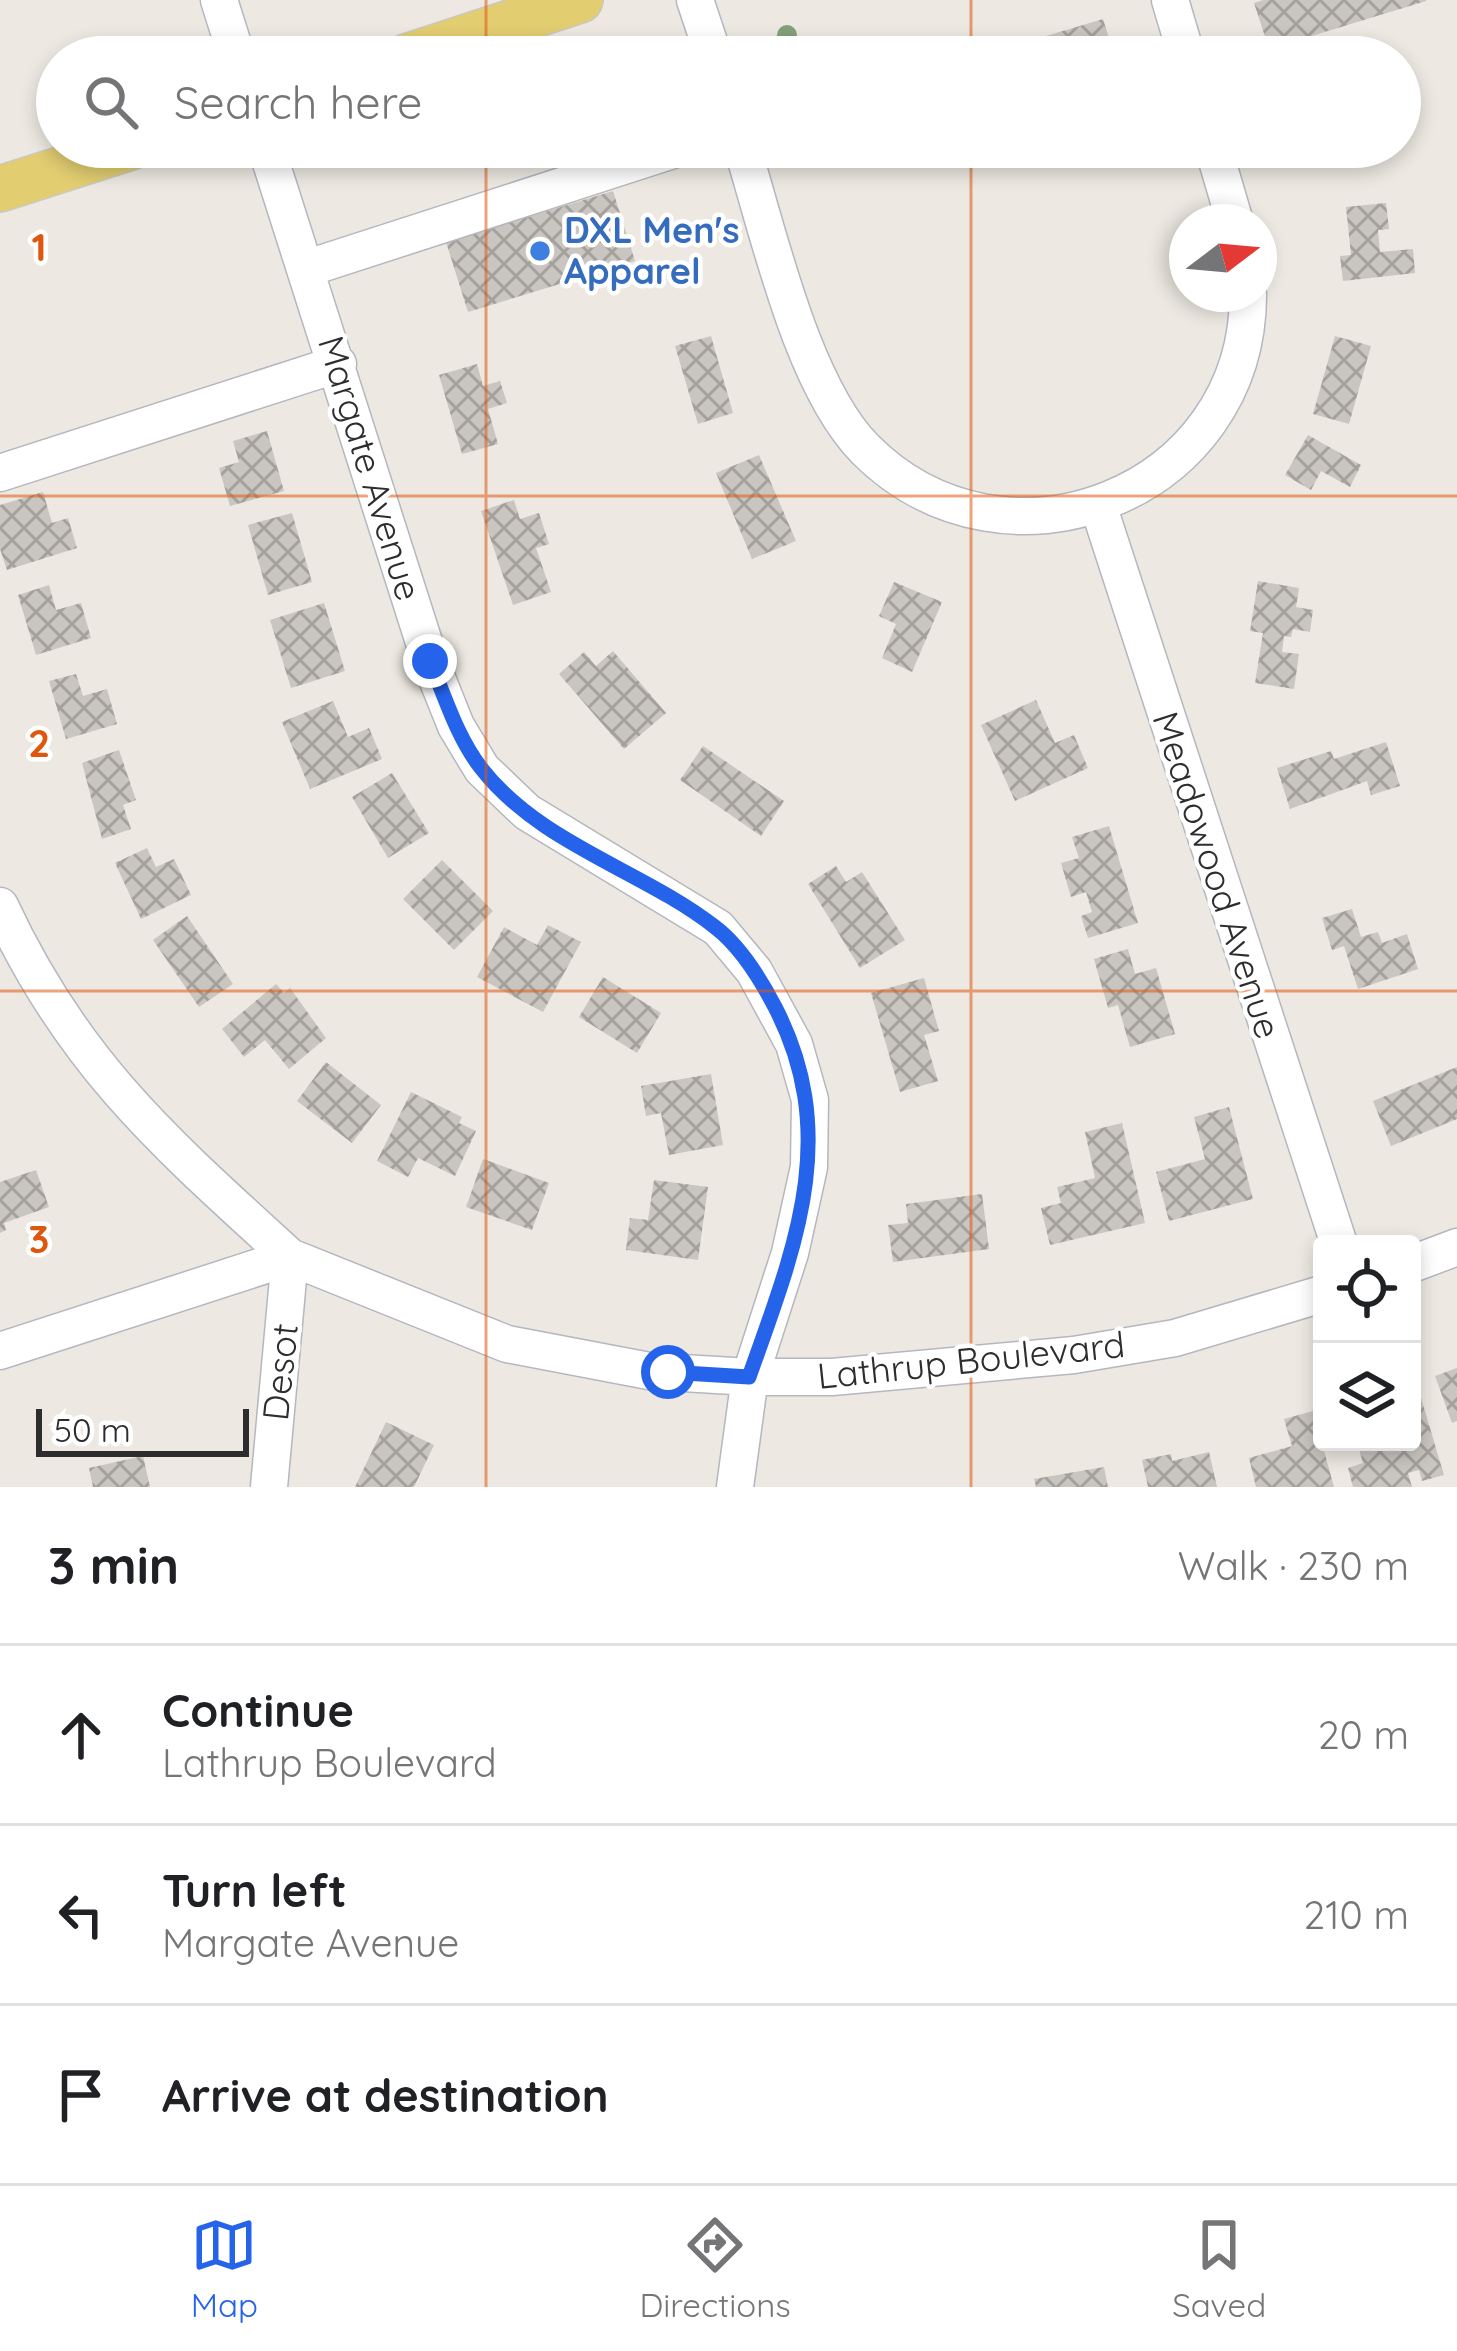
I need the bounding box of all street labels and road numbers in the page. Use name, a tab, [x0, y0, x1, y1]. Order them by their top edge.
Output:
street label: Margate Avenue	[309, 330, 432, 606]
street label: Meadowood Avenue	[1143, 706, 1292, 1044]
street label: Desot	[252, 1321, 307, 1423]
street label: Lathrup Boulevard	[815, 1321, 1127, 1398]

